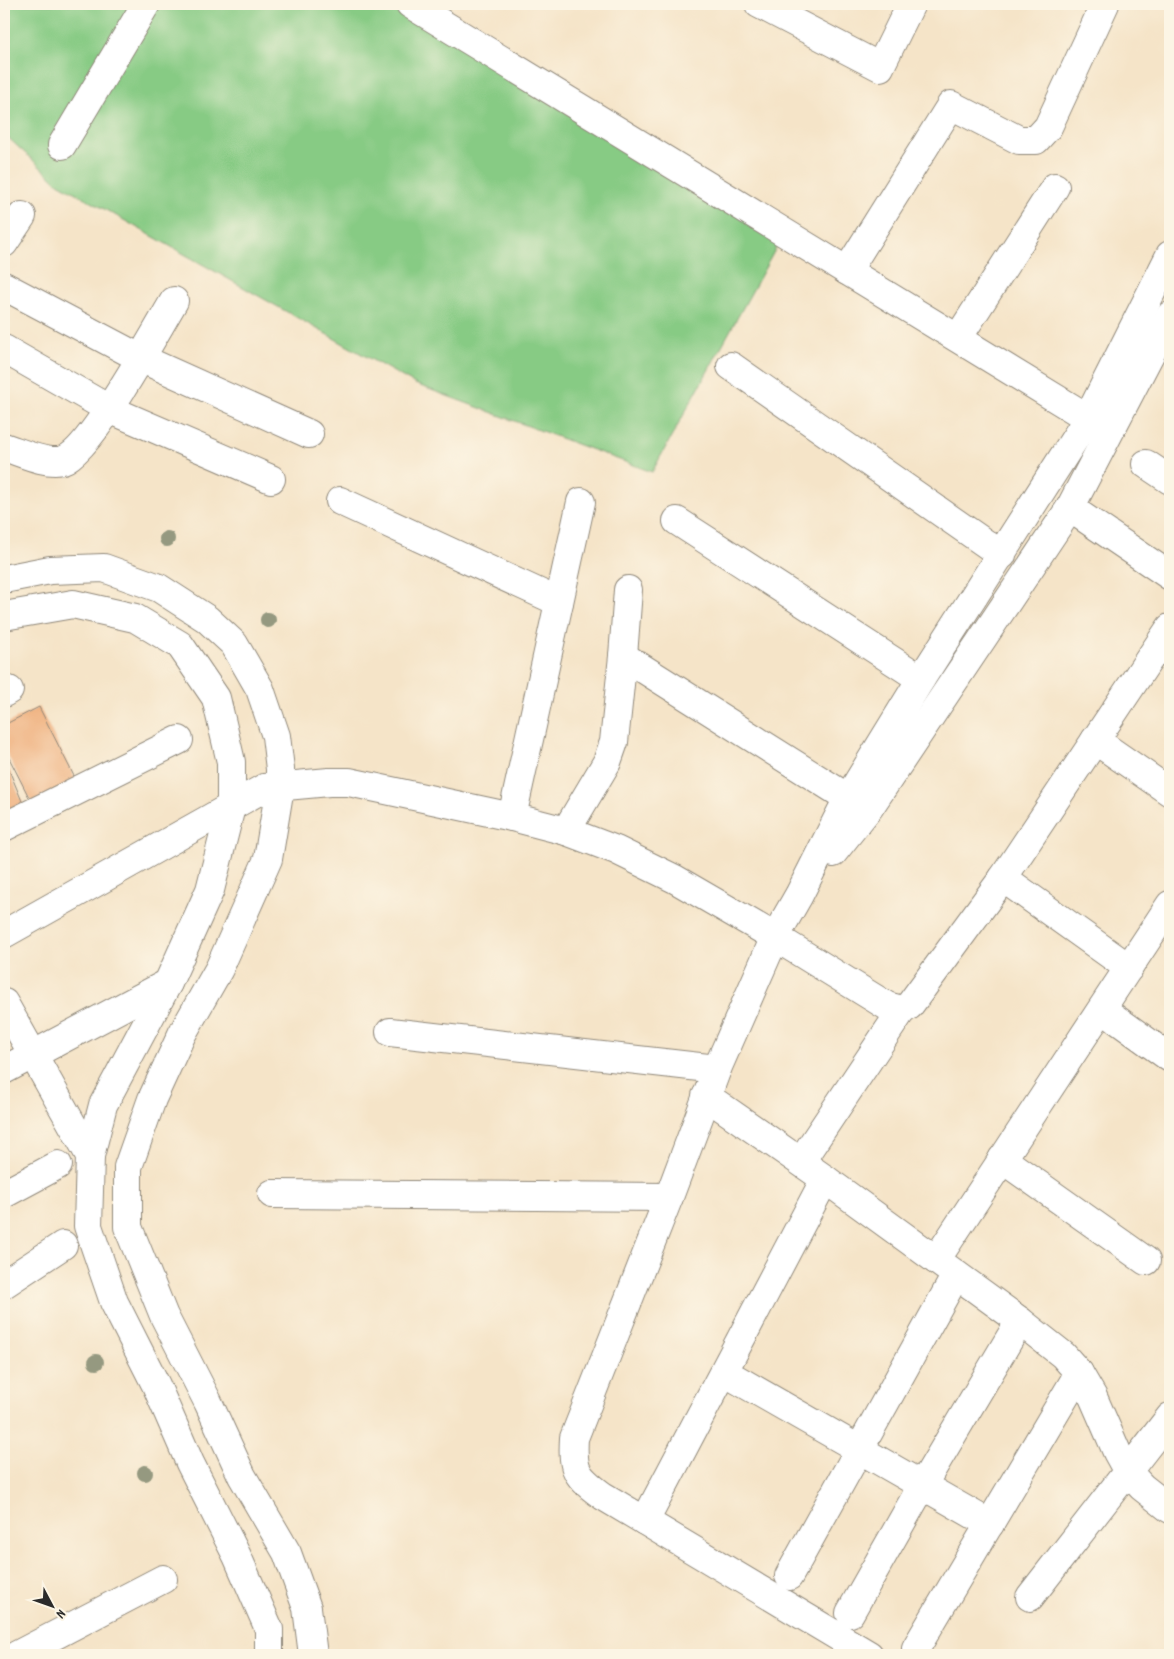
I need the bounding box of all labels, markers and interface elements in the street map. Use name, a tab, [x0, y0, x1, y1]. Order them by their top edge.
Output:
north arrow	[28, 1582, 78, 1632]
text: N	[50, 1604, 70, 1622]

